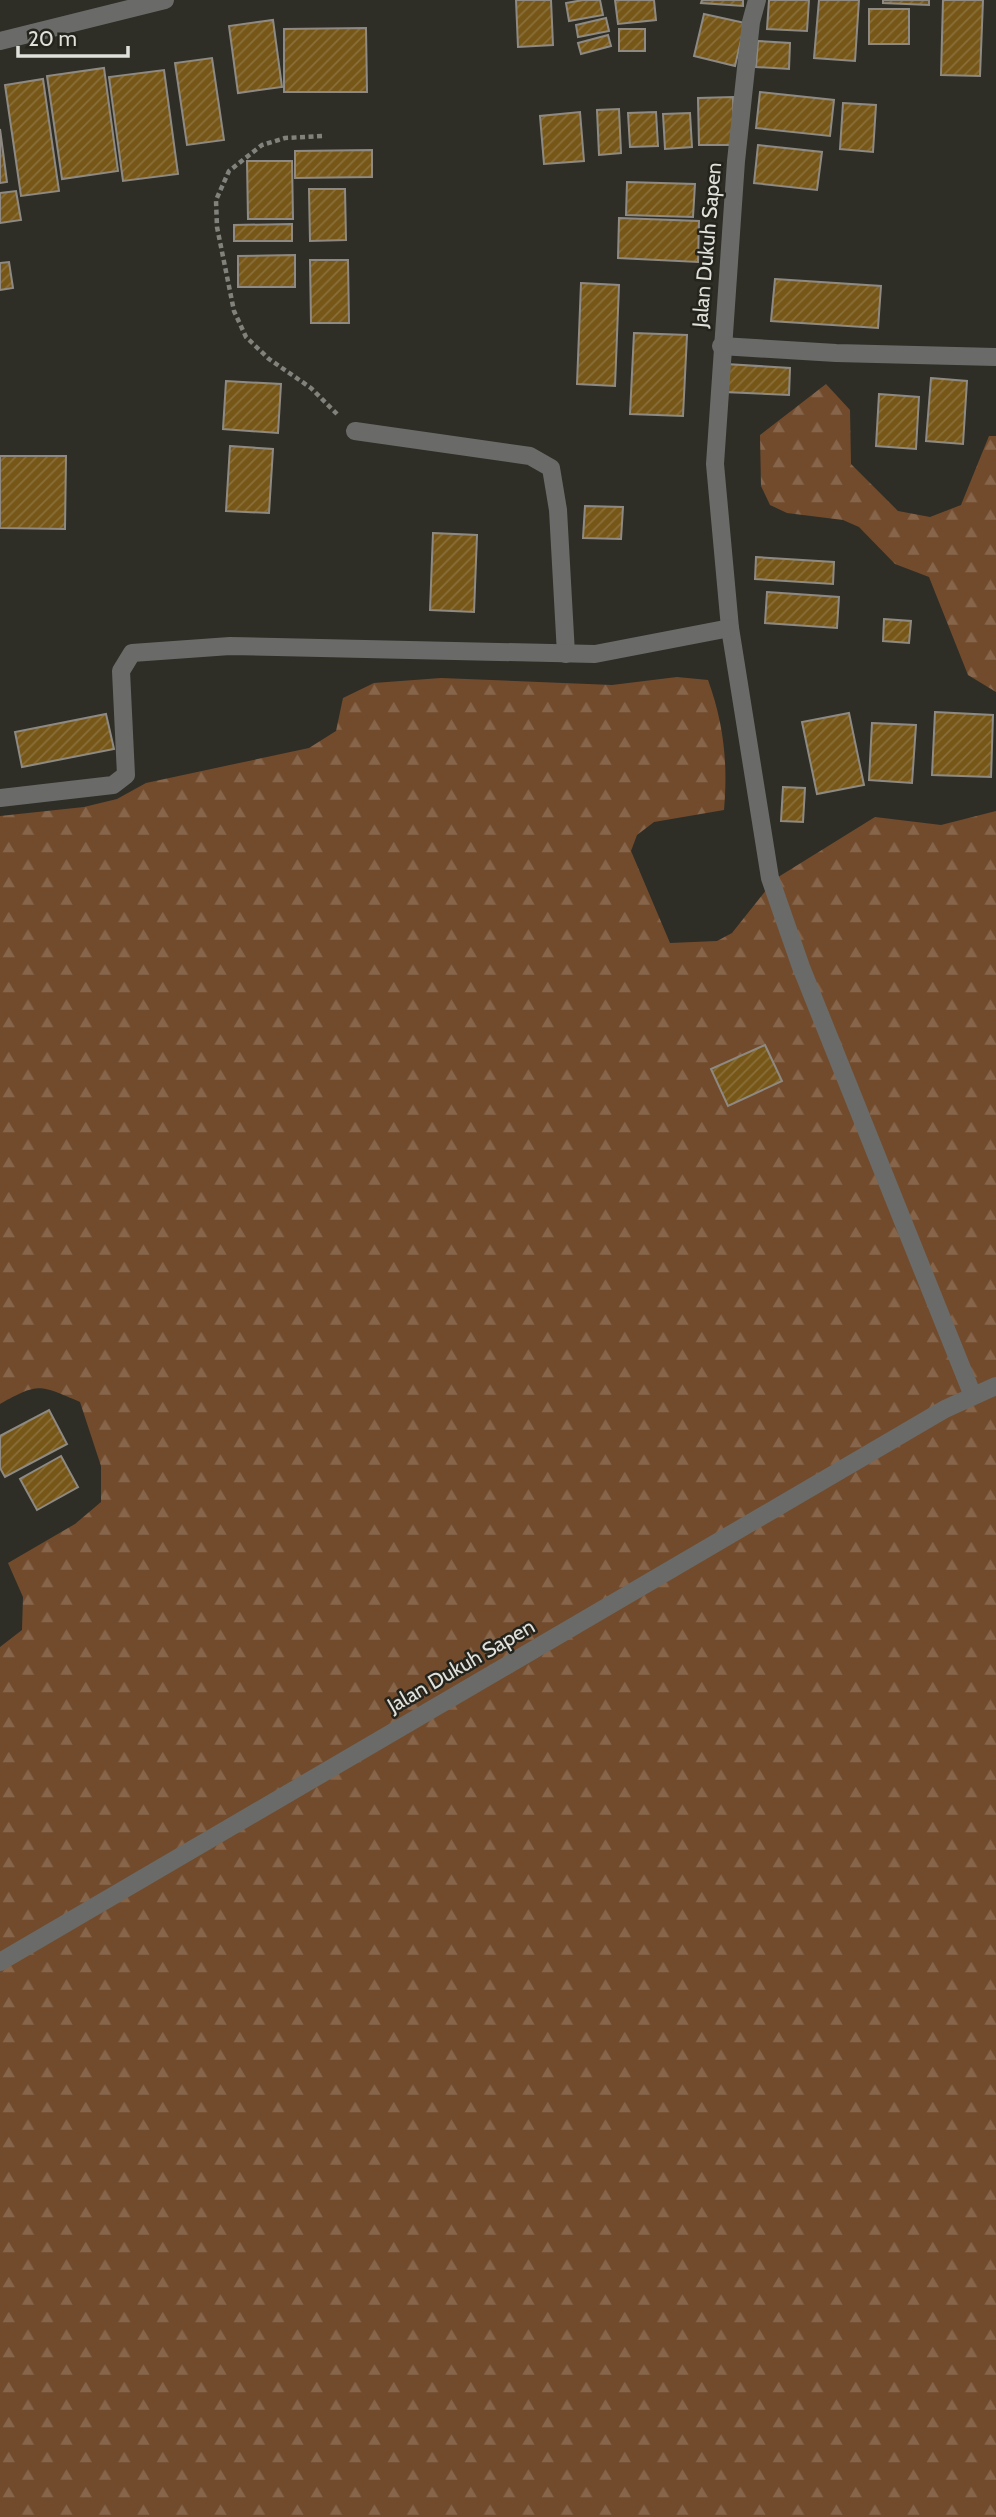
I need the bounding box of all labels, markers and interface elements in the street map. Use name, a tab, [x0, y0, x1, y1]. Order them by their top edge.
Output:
scale bar	[18, 14, 128, 58]
text: 20 m	[28, 26, 77, 51]
street label: Jalan Dukuh Sapen	[687, 161, 726, 330]
street label: Jalan Dukuh Sapen	[382, 1613, 539, 1718]

